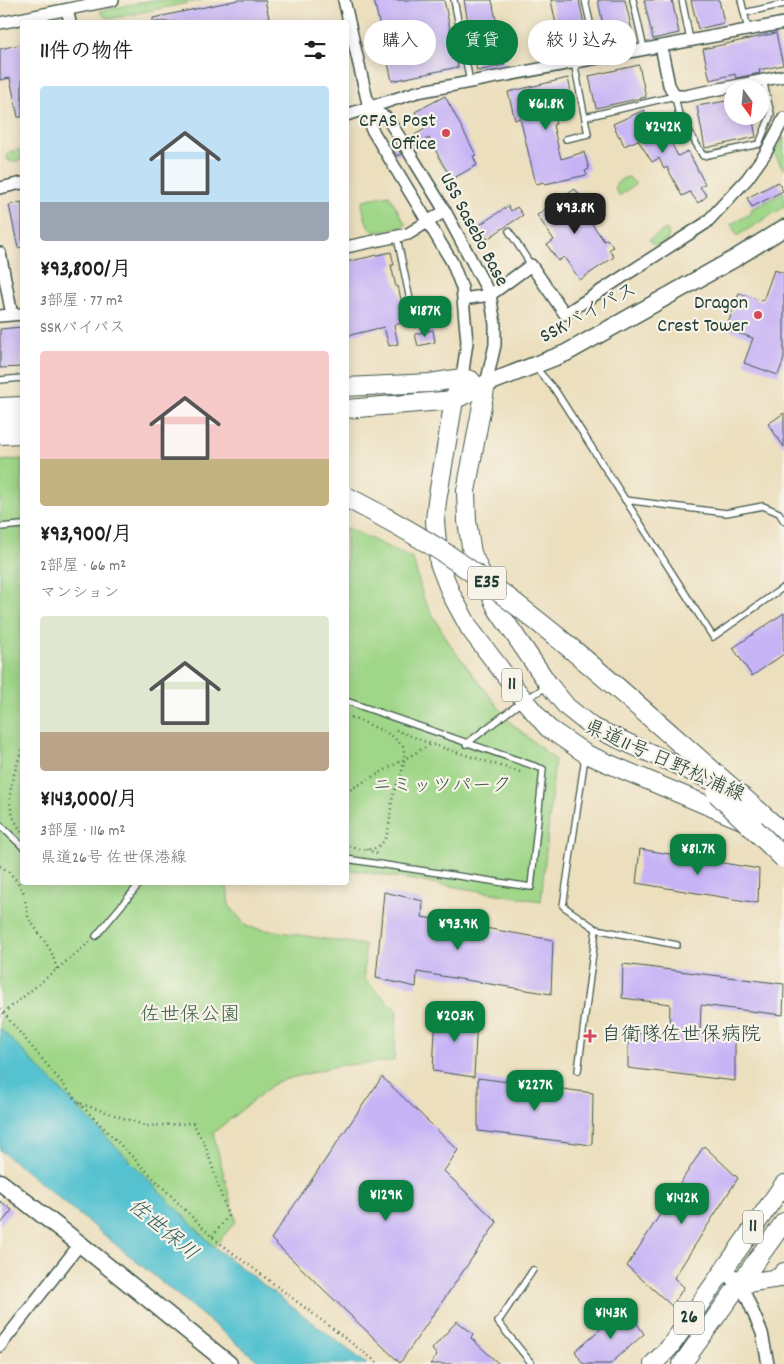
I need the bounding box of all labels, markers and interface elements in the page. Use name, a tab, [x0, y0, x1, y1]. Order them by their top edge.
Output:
chip: 購入	[364, 20, 436, 65]
chip: 賃貸	[446, 20, 518, 65]
chip: 絞り込み	[528, 20, 636, 65]
icon: filters	[301, 36, 329, 64]
text: 11件の物件	[40, 38, 133, 68]
north arrow	[724, 80, 769, 125]
map controls	[724, 80, 769, 125]
pin: ¥61.8K	[505, 88, 587, 131]
text: ¥61.8K	[528, 93, 564, 116]
place label: CFAS Post Office	[359, 108, 436, 159]
pin: ¥242K	[628, 112, 698, 154]
text: ¥242K	[645, 116, 681, 139]
icon: home	[140, 118, 230, 208]
marker: CFAS Post Office	[440, 127, 452, 139]
street label: USS Sasebo Base	[431, 168, 515, 292]
pin: ¥93.8K	[534, 192, 616, 235]
text: ¥93.8K	[556, 197, 594, 220]
text: ¥93,800/月	[40, 256, 131, 286]
street label: SSKバイパス	[535, 277, 643, 351]
text: 3部屋 · 77 m²	[40, 290, 123, 313]
place label: Dragon Crest Tower	[657, 290, 749, 341]
pin: ¥187K	[390, 296, 460, 338]
text: ¥187K	[409, 300, 441, 323]
marker: Dragon Crest Tower	[752, 309, 764, 321]
text: SSKバイパス	[40, 317, 125, 340]
icon: home	[140, 383, 230, 473]
text: ¥93,900/月	[40, 521, 133, 551]
text: 2部屋 · 66 m²	[40, 555, 126, 578]
road number: E35	[468, 566, 506, 600]
text: マンション	[40, 582, 119, 605]
icon: home	[140, 648, 230, 738]
road number: 11	[502, 668, 522, 702]
street label: 県道11号 日野松浦線	[579, 714, 749, 810]
park label: ニミッツパーク	[372, 773, 512, 801]
text: ¥143,000/月	[40, 786, 138, 816]
text: 3部屋 · 116 m²	[40, 820, 125, 843]
pin: ¥81.7K	[657, 834, 739, 876]
text: ¥81.7K	[681, 838, 715, 861]
text: 県道26号 佐世保港線	[40, 847, 187, 870]
pin: ¥93.9K	[417, 908, 499, 951]
text: ¥93.9K	[438, 913, 478, 936]
pin: ¥203K	[420, 1000, 490, 1043]
park label: 佐世保公園	[140, 1002, 240, 1030]
text: ¥203K	[436, 1005, 474, 1028]
place label: 自衛隊佐世保病院	[601, 1022, 761, 1050]
marker: 自衛隊佐世保病院	[583, 1029, 597, 1043]
pin: ¥227K	[500, 1070, 570, 1112]
text: ¥227K	[517, 1074, 553, 1097]
pin: ¥129K	[351, 1180, 421, 1222]
pin: ¥142K	[647, 1182, 717, 1225]
text: ¥129K	[370, 1184, 402, 1207]
text: ¥142K	[666, 1187, 698, 1210]
water label: 佐世保川	[120, 1193, 204, 1269]
road number: 11	[743, 1210, 763, 1244]
pin: ¥143K	[576, 1298, 646, 1340]
text: ¥143K	[595, 1302, 627, 1325]
road number: 26	[674, 1302, 704, 1335]

